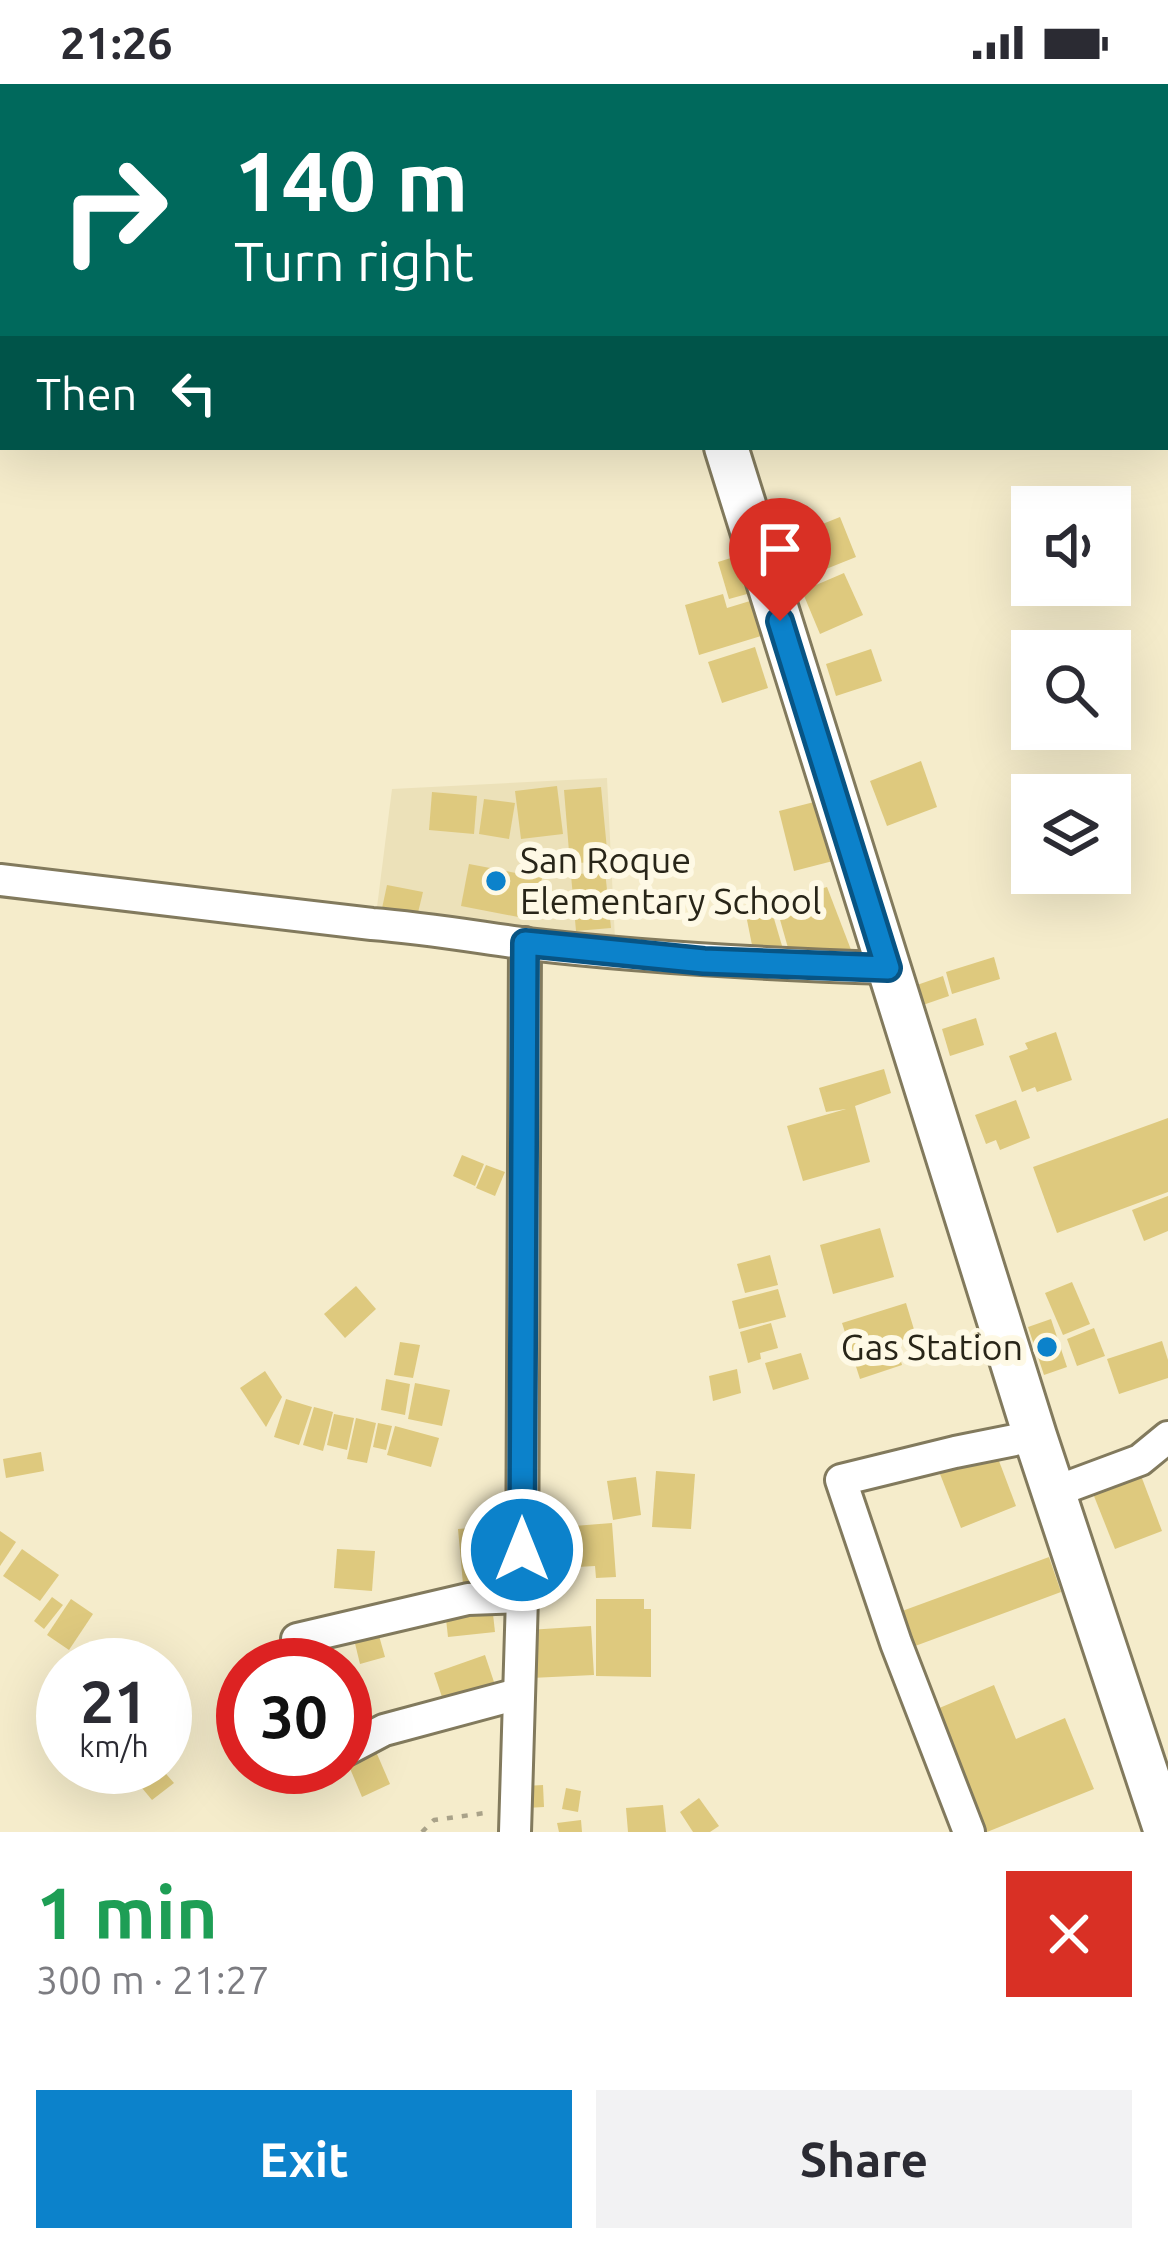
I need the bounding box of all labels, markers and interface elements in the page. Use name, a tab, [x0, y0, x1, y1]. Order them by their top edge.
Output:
text: 21:26	[60, 17, 173, 68]
icon: right	[36, 132, 192, 288]
text: 140 m	[234, 133, 468, 227]
text: Turn right	[234, 231, 474, 291]
icon: left	[161, 360, 227, 426]
text: Then	[36, 368, 137, 419]
map controls	[1011, 486, 1131, 894]
button: sound	[1011, 486, 1131, 606]
pin	[729, 498, 831, 621]
icon: arrive	[747, 516, 813, 582]
button: search	[1011, 630, 1131, 750]
button: layers	[1011, 774, 1131, 894]
place label: San Roque Elementary School	[520, 839, 821, 921]
marker: San Roque Elementary School	[483, 868, 509, 894]
place label: Gas Station	[841, 1326, 1023, 1367]
marker: Gas Station	[1034, 1334, 1060, 1360]
position arrow	[459, 1487, 585, 1613]
speed limit sign: 30	[216, 1638, 372, 1794]
text: 21	[80, 1667, 148, 1734]
text: km/h	[79, 1729, 149, 1763]
button: close	[1006, 1871, 1132, 1997]
text: 1 min	[36, 1872, 218, 1953]
text: 300 m · 21:27	[36, 1958, 270, 2001]
button: Exit	[36, 2090, 572, 2228]
button: Share	[596, 2090, 1132, 2228]

